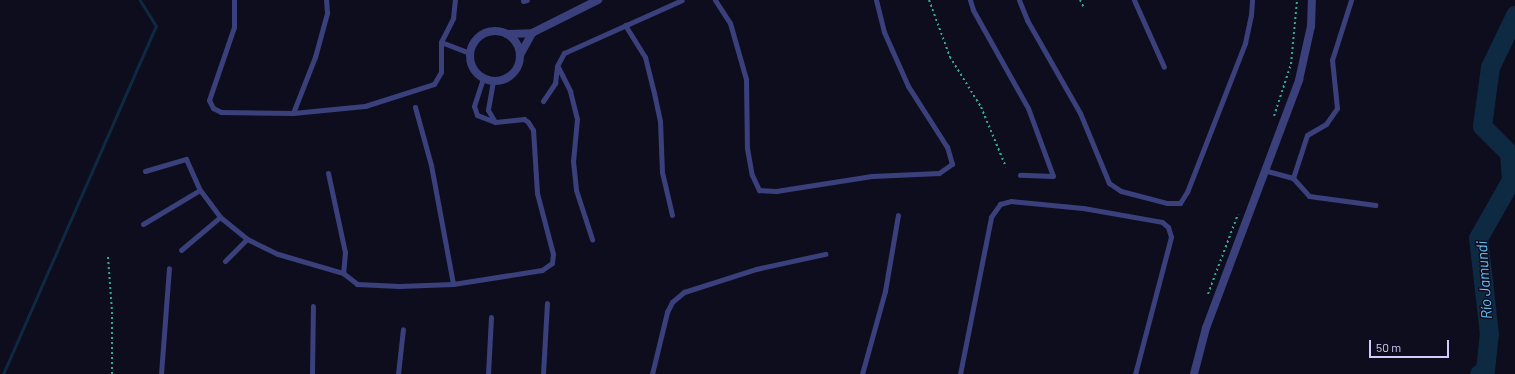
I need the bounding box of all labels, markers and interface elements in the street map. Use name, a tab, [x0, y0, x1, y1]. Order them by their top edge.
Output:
water label: Río Jamundi	[1472, 240, 1496, 320]
scale bar	[1371, 332, 1451, 358]
text: 50 m	[1376, 340, 1401, 354]

